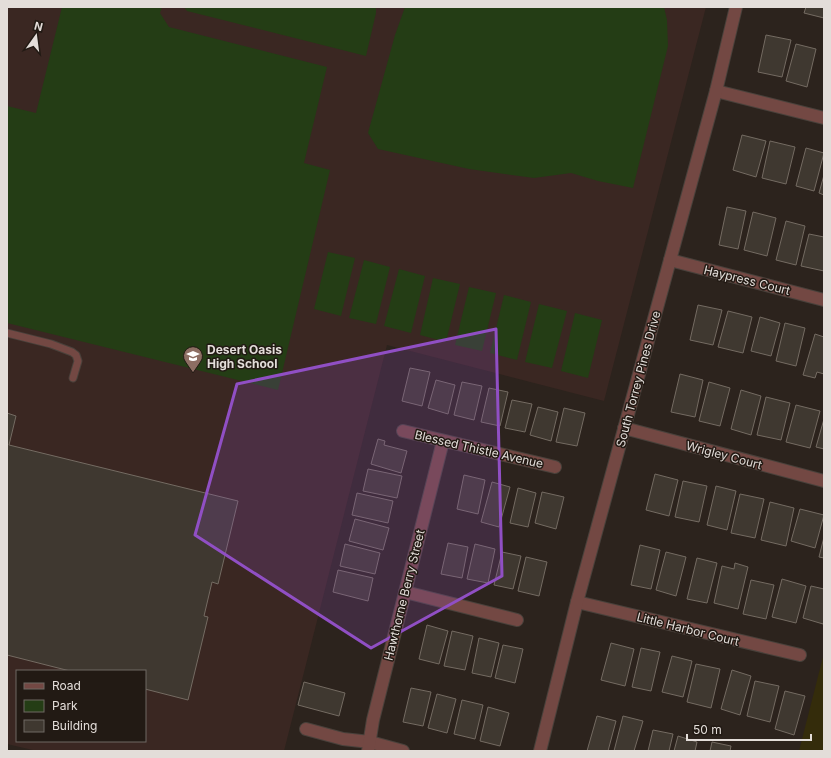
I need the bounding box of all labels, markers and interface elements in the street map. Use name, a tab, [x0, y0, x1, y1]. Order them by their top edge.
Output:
north arrow	[16, 16, 56, 56]
text: N	[33, 18, 44, 34]
street label: Haypress Court	[702, 262, 792, 298]
street label: South Torrey Pines Drive	[613, 309, 663, 449]
place label: Desert Oasis High School	[207, 342, 282, 371]
school or university icon: Desert Oasis High School	[182, 345, 204, 373]
street label: Blessed Thistle Avenue	[413, 427, 545, 471]
street label: Wrigley Court	[684, 438, 764, 472]
street label: Hawthorne Berry Street	[381, 528, 428, 662]
street label: Little Harbor Court	[635, 609, 741, 649]
legend	[16, 670, 146, 742]
text: Road	[52, 678, 81, 693]
text: Park	[52, 698, 78, 713]
scale bar	[687, 716, 811, 742]
text: Building	[52, 718, 97, 733]
text: 50 m	[693, 722, 722, 737]

